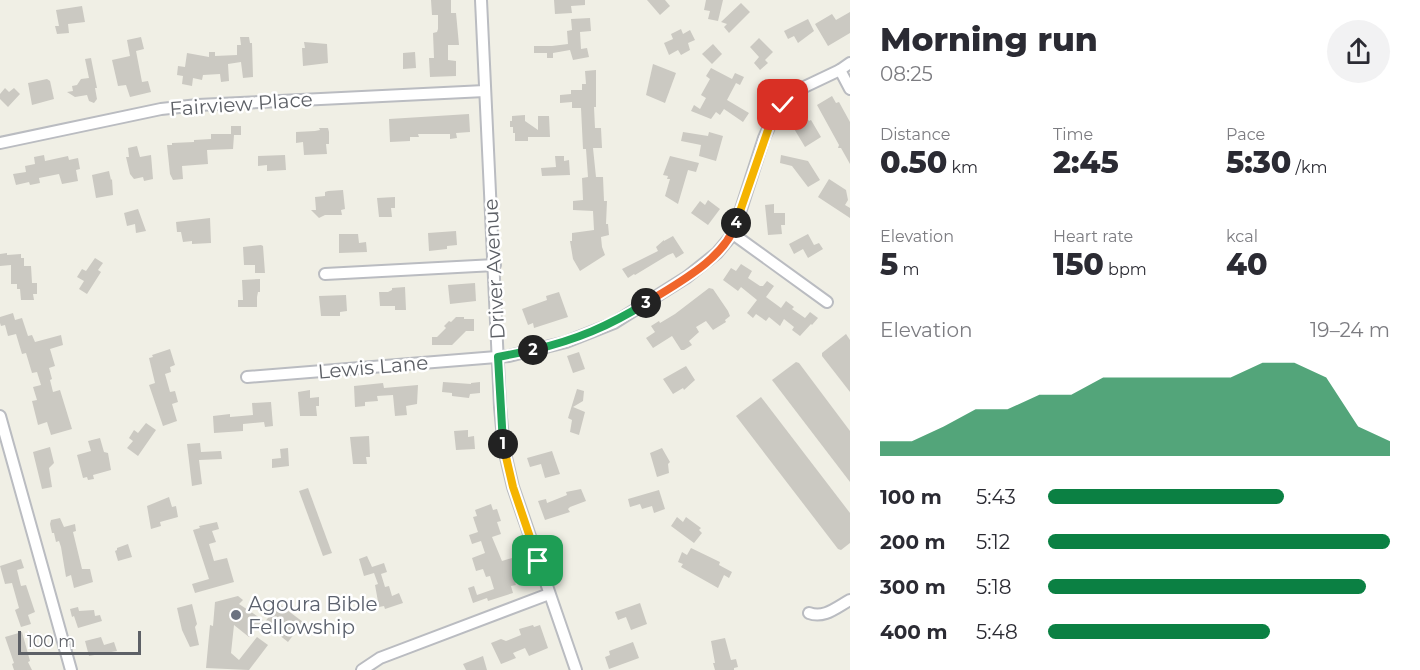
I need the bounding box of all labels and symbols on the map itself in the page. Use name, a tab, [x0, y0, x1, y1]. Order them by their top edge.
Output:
pin	[757, 79, 808, 130]
street label: Fairview Place	[169, 87, 313, 121]
street label: Driver Avenue	[478, 198, 510, 340]
pin: 4	[721, 208, 751, 238]
pin: 3	[631, 288, 661, 318]
pin: 2	[518, 335, 548, 365]
street label: Lewis Lane	[317, 350, 429, 384]
pin: 1	[488, 429, 518, 459]
pin	[512, 535, 563, 586]
place label: Agoura Bible Fellowship	[248, 592, 378, 639]
marker: Agoura Bible Fellowship	[229, 608, 243, 622]
scale bar	[18, 628, 141, 656]

